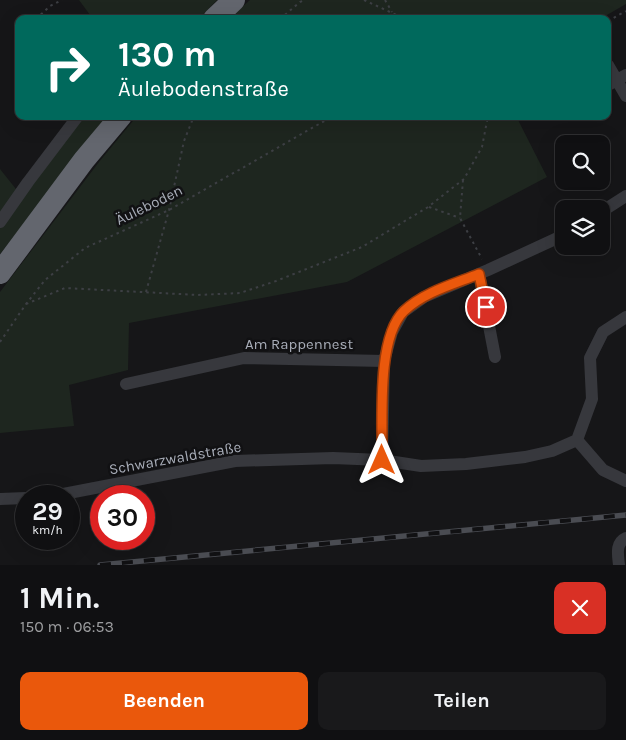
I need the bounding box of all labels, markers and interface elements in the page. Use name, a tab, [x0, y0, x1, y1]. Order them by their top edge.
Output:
text: 130 m	[118, 34, 216, 75]
icon: right	[35, 35, 100, 100]
text: Äulebodenstraße	[118, 76, 289, 102]
map controls	[555, 135, 610, 255]
button: search	[555, 135, 610, 190]
street label: Äuleboden	[113, 181, 185, 229]
button: layers	[555, 200, 610, 255]
pin	[465, 286, 507, 328]
icon: arrive	[472, 293, 500, 321]
street label: Am Rappennest	[245, 335, 353, 353]
position arrow	[355, 433, 407, 485]
street label: Schwarzwaldstraße	[108, 438, 242, 478]
speed limit sign: 30	[90, 485, 155, 550]
text: 29	[32, 497, 63, 526]
text: km/h	[32, 523, 63, 537]
text: 1 Min.	[20, 580, 100, 616]
button: close	[554, 582, 606, 634]
text: 150 m · 06:53	[20, 617, 114, 636]
button: Beenden	[20, 672, 308, 730]
button: Teilen	[318, 672, 606, 730]

